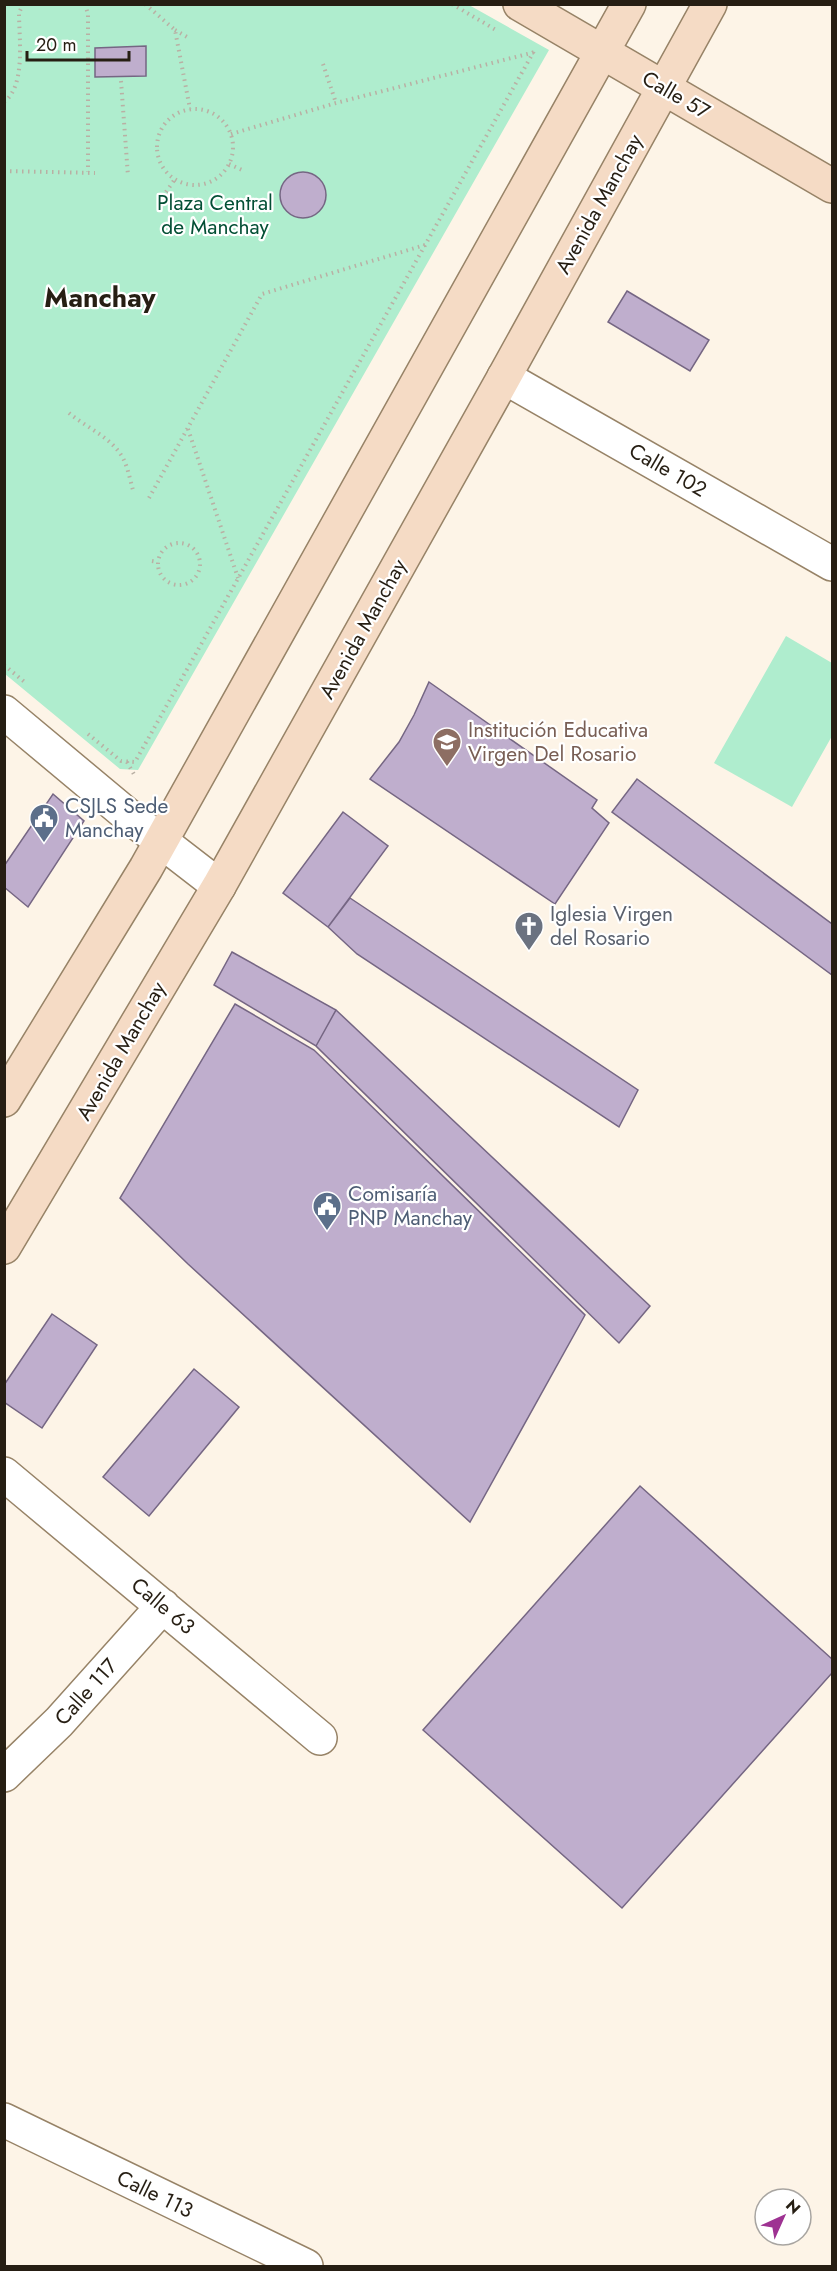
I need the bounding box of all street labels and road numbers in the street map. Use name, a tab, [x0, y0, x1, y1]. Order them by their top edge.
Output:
street label: Calle 57	[636, 63, 716, 127]
street label: Avenida Manchay	[548, 128, 650, 279]
street label: Calle 102	[624, 436, 712, 504]
street label: Avenida Manchay	[312, 553, 414, 704]
street label: Avenida Manchay	[69, 975, 173, 1126]
street label: Calle 63	[125, 1570, 201, 1642]
street label: Calle 117	[48, 1652, 124, 1732]
street label: Calle 113	[112, 2163, 198, 2225]

